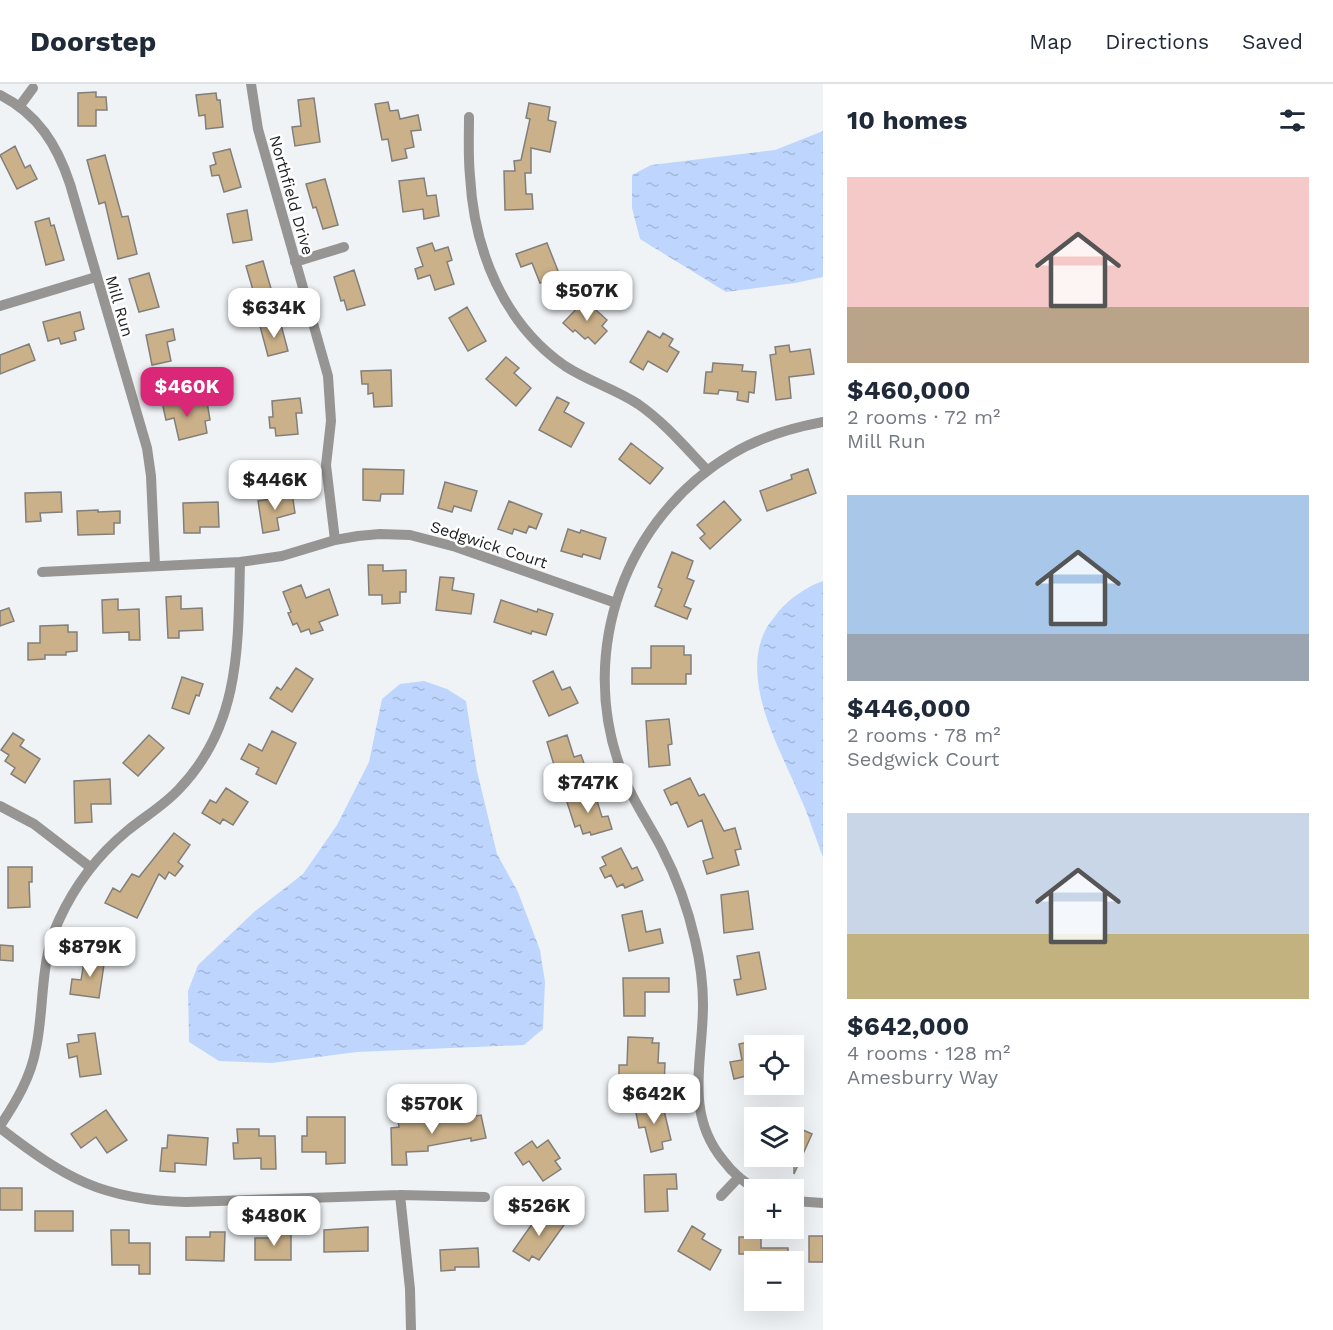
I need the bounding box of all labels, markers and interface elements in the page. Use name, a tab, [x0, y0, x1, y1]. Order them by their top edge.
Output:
text: Doorstep	[30, 25, 156, 58]
text: Map	[1029, 29, 1072, 54]
text: Directions	[1105, 29, 1209, 54]
text: Saved	[1242, 29, 1303, 54]
icon: filters	[1276, 104, 1309, 137]
text: 10 homes	[847, 105, 967, 135]
street label: Northfield Drive	[265, 133, 318, 257]
icon: home	[1024, 216, 1132, 324]
pin: $507K	[545, 271, 629, 322]
street label: Mill Run	[102, 273, 137, 339]
text: $507K	[556, 278, 618, 302]
pin: $634K	[232, 288, 316, 339]
text: $634K	[242, 295, 306, 319]
pin: $460K	[145, 367, 229, 418]
text: $460K	[155, 374, 219, 398]
text: $460,000	[847, 375, 971, 405]
text: 2 rooms · 72 m²	[847, 405, 1000, 429]
text: Mill Run	[847, 429, 926, 453]
pin: $446K	[233, 460, 317, 511]
text: $446K	[243, 467, 307, 491]
street label: Sedgwick Court	[428, 517, 550, 572]
icon: home	[1024, 534, 1132, 642]
text: $446,000	[847, 693, 971, 723]
text: 2 rooms · 78 m²	[847, 723, 1001, 747]
text: Sedgwick Court	[847, 747, 999, 771]
pin: $747K	[546, 763, 630, 814]
text: $747K	[557, 770, 619, 794]
icon: home	[1024, 852, 1132, 960]
pin: $879K	[48, 927, 132, 978]
text: $879K	[58, 934, 122, 958]
text: $642,000	[847, 1011, 969, 1041]
map controls	[744, 1035, 804, 1311]
button: locate	[744, 1035, 804, 1095]
text: 4 rooms · 128 m²	[847, 1041, 1010, 1065]
text: Amesburry Way	[847, 1065, 998, 1089]
pin: $642K	[612, 1074, 696, 1125]
text: $642K	[622, 1081, 686, 1105]
pin: $570K	[390, 1084, 474, 1135]
text: $570K	[401, 1091, 463, 1115]
button: layers	[744, 1107, 804, 1167]
button: +	[744, 1179, 804, 1239]
pin: $526K	[497, 1186, 581, 1237]
text: $526K	[508, 1193, 570, 1217]
pin: $480K	[232, 1196, 316, 1247]
text: $480K	[241, 1203, 307, 1227]
button: −	[744, 1251, 804, 1311]

